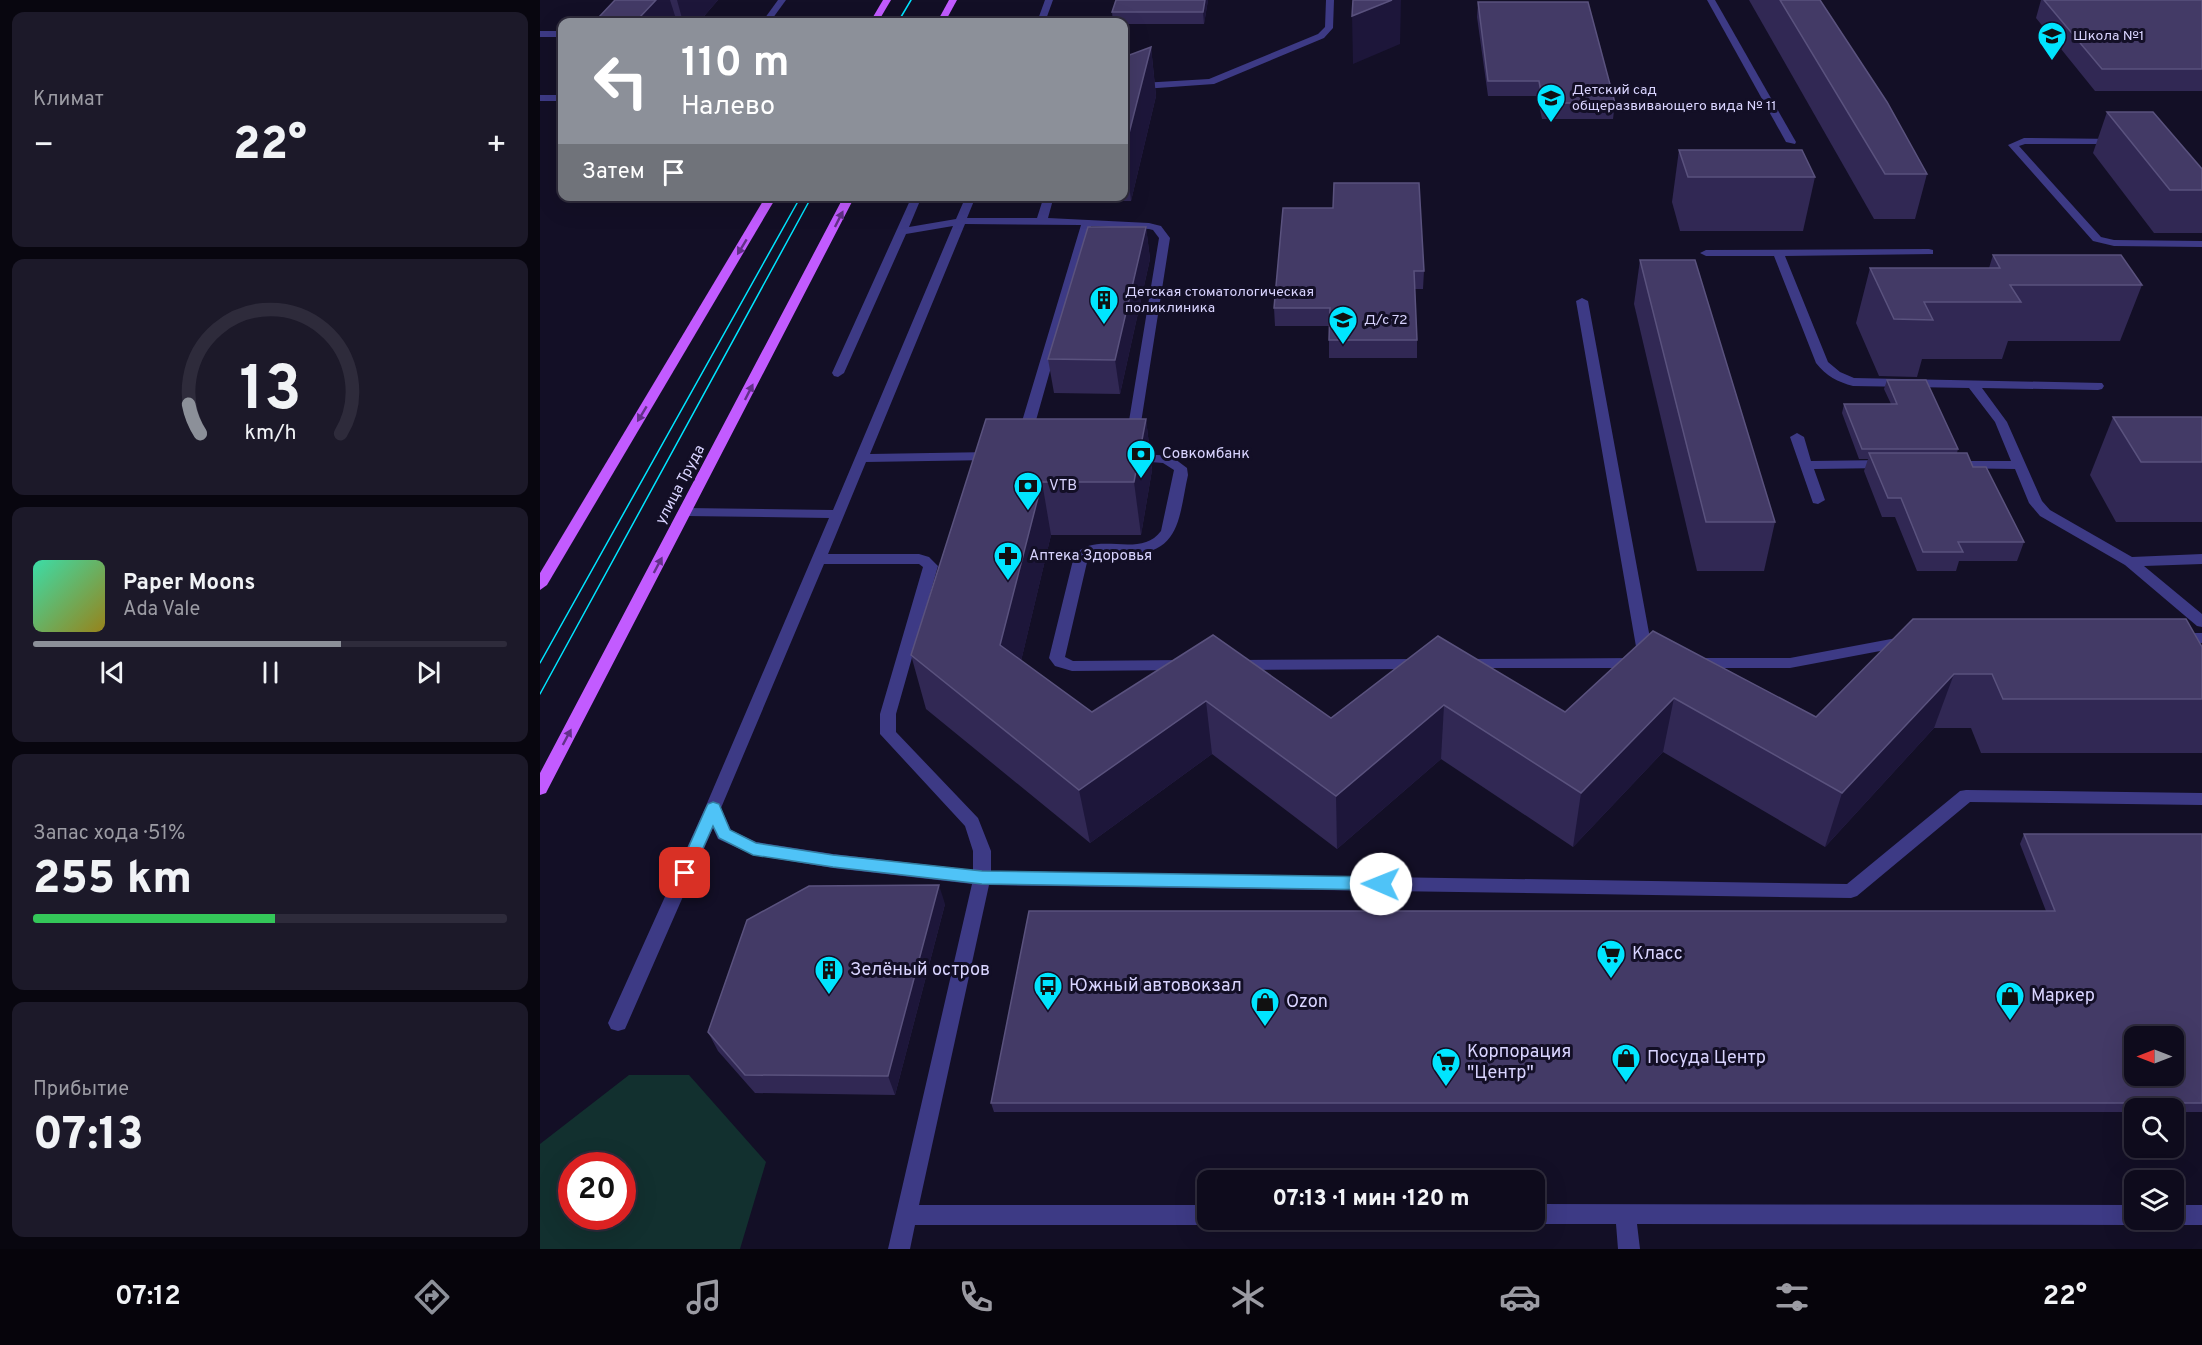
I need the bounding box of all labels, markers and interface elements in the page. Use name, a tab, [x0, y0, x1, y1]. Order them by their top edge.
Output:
school or university icon: Школа №1	[2036, 20, 2068, 62]
place label: Школа №1	[2073, 28, 2144, 45]
text: 110 m	[681, 38, 790, 91]
icon: left	[582, 42, 660, 120]
school or university icon: Детский сад общеразвивающего вида № 11	[1535, 82, 1567, 124]
place label: Детский сад общеразвивающего вида № 11	[1572, 82, 1776, 115]
text: Климат	[33, 87, 104, 113]
text: Налево	[681, 90, 775, 124]
text: 22°	[233, 118, 307, 175]
text: −	[33, 126, 54, 168]
text: +	[486, 126, 507, 168]
icon: arrive	[657, 156, 690, 189]
text: Затем	[582, 159, 645, 186]
one-way arrow	[833, 210, 843, 228]
one-way arrow	[736, 239, 747, 255]
building icon: Детская стоматологическая поликлиника	[1088, 284, 1120, 326]
place label: Детская стоматологическая поликлиника	[1125, 284, 1314, 317]
school or university icon: Д/с 72	[1327, 304, 1359, 346]
place label: Д/с 72	[1364, 312, 1408, 329]
text: 13	[239, 353, 301, 432]
one-way arrow	[743, 383, 753, 401]
one-way arrow	[636, 406, 647, 422]
text: km/h	[244, 421, 296, 448]
bank icon: Совкомбанк	[1125, 438, 1157, 480]
street label: улица Труда	[652, 442, 710, 528]
place label: Совкомбанк	[1162, 445, 1250, 464]
bank icon: VTB	[1012, 470, 1044, 512]
place label: VTB	[1049, 477, 1077, 496]
pharmacy icon: Аптека Здоровья	[992, 540, 1024, 582]
place label: Аптека Здоровья	[1029, 547, 1152, 566]
one-way arrow	[653, 556, 663, 573]
text: Paper Moons	[123, 570, 255, 597]
text: Ada Vale	[123, 597, 200, 623]
icon: previous	[96, 656, 129, 689]
icon: pause	[254, 656, 287, 689]
icon: next	[412, 656, 445, 689]
one-way arrow	[562, 729, 572, 746]
text: Запас хода · 51%	[33, 821, 185, 847]
pin	[659, 847, 710, 898]
text: 255 km	[33, 852, 192, 909]
position arrow	[1349, 852, 1413, 916]
icon: arrive	[668, 856, 701, 889]
supermarket icon: Класс	[1595, 938, 1627, 980]
place label: Класс	[1632, 943, 1683, 966]
building icon: Зелёный остров	[813, 954, 845, 996]
place label: Зелёный остров	[850, 959, 990, 982]
bus stop icon: Южный автовокзал	[1032, 970, 1064, 1012]
place label: Южный автовокзал	[1069, 975, 1242, 998]
shop icon: Маркер	[1994, 980, 2026, 1022]
place label: Маркер	[2031, 985, 2095, 1008]
shop icon: Ozon	[1249, 986, 1281, 1028]
place label: Ozon	[1286, 991, 1328, 1014]
north arrow	[2124, 1026, 2184, 1086]
map controls	[2124, 1026, 2184, 1230]
place label: Корпорация "Центр"	[1467, 1041, 1571, 1085]
shop icon: Посуда Центр	[1610, 1042, 1642, 1084]
supermarket icon: Корпорация "Центр"	[1430, 1046, 1462, 1088]
place label: Посуда Центр	[1647, 1047, 1766, 1070]
text: Прибытие	[33, 1077, 129, 1103]
button: search	[2124, 1098, 2184, 1158]
text: 07:13	[33, 1108, 144, 1165]
speed limit sign: 20	[558, 1152, 636, 1230]
button: layers	[2124, 1170, 2184, 1230]
text: 07:13 · 1 мин · 120 m	[1273, 1186, 1469, 1213]
icon: directions	[411, 1276, 453, 1318]
icon: music	[683, 1276, 725, 1318]
icon: phone	[955, 1276, 997, 1318]
icon: climate	[1227, 1276, 1269, 1318]
icon: car	[1499, 1276, 1541, 1318]
icon: filters	[1771, 1276, 1813, 1318]
text: 07:12	[115, 1280, 181, 1314]
text: 22°	[2043, 1280, 2087, 1314]

